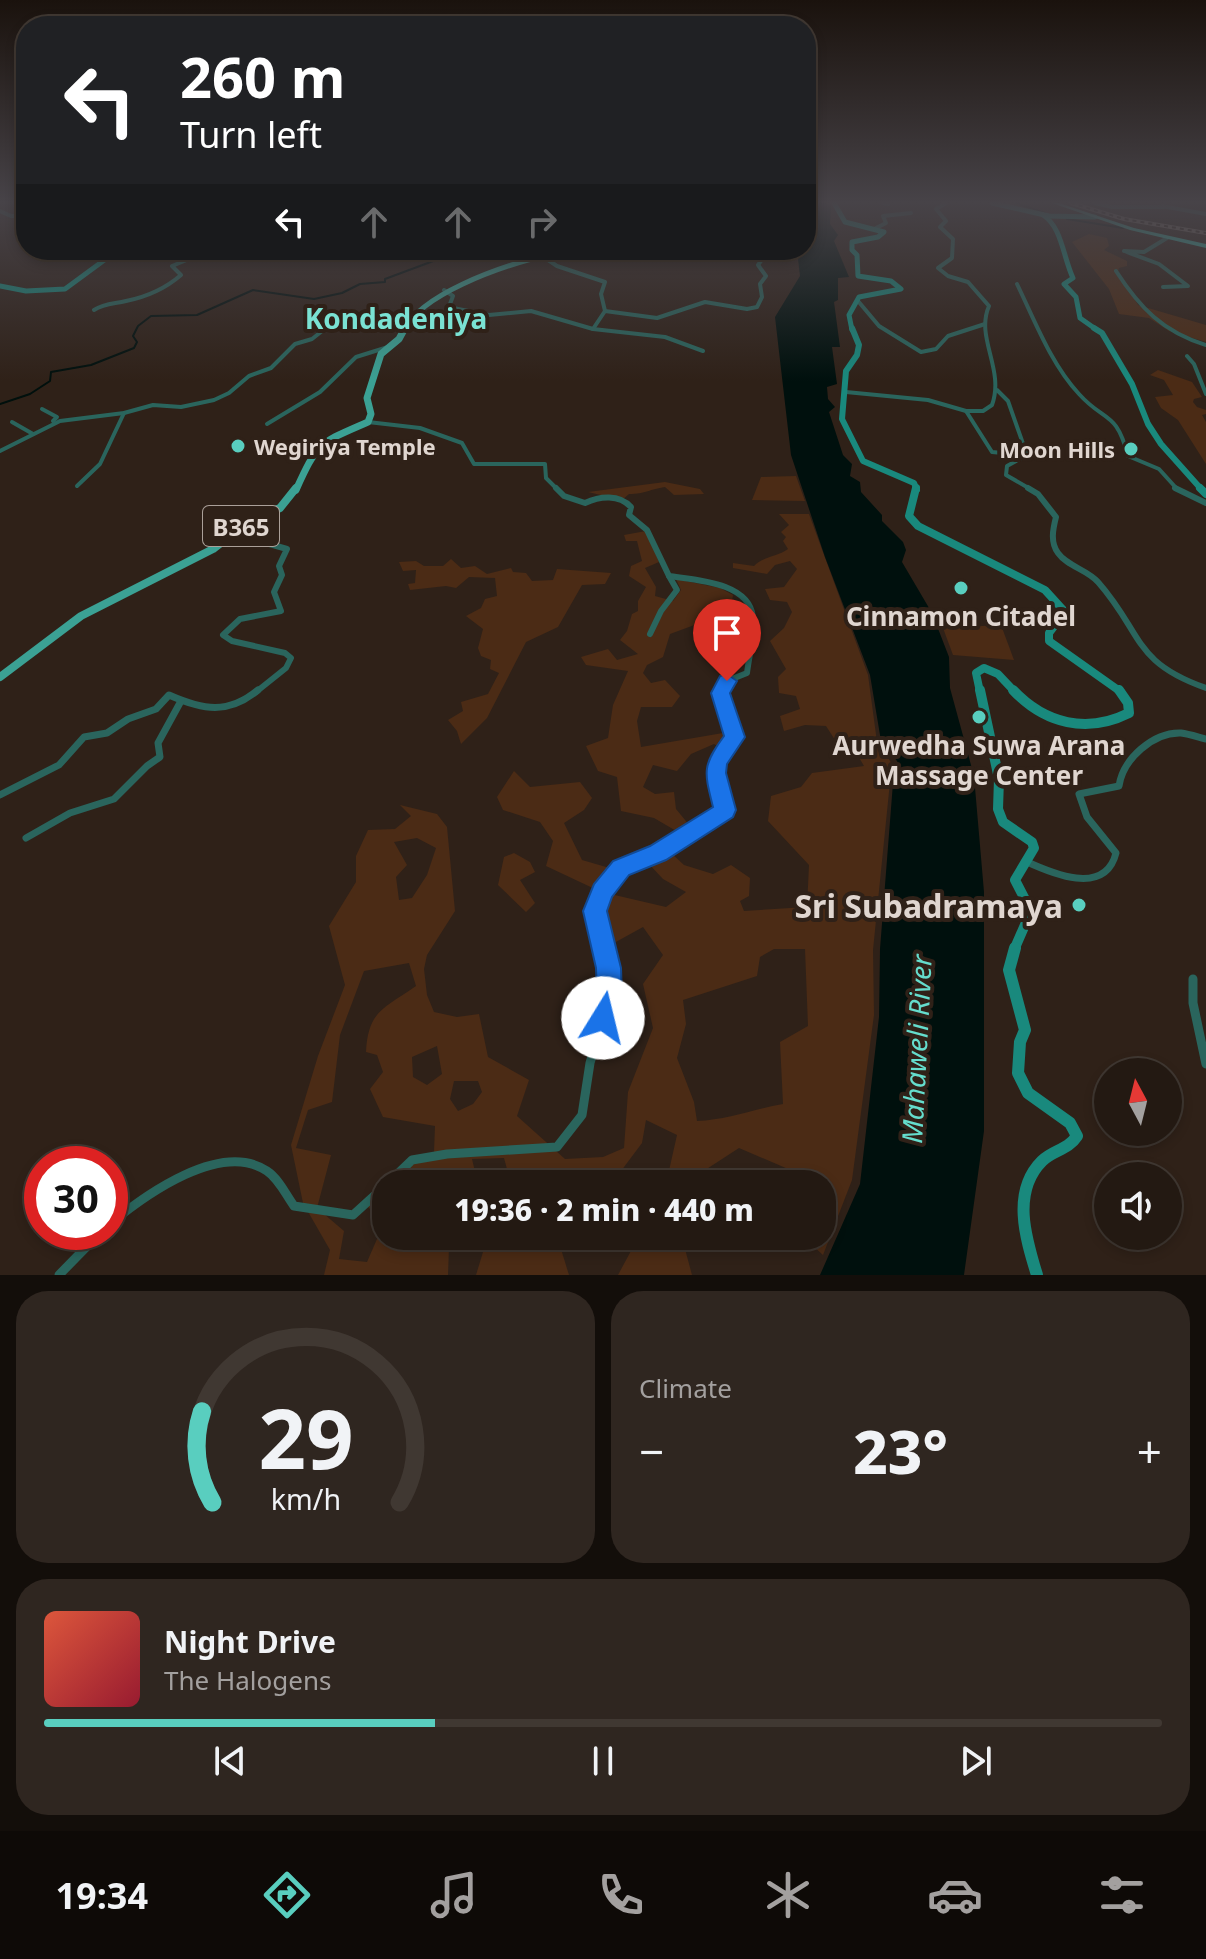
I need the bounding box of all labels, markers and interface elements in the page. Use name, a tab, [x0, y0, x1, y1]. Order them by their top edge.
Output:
text: 260 m	[180, 38, 345, 114]
icon: left	[48, 48, 152, 152]
text: Turn left	[180, 110, 322, 159]
icon: left	[268, 200, 312, 244]
icon: ahead	[352, 200, 396, 244]
icon: ahead	[436, 200, 480, 244]
icon: right	[520, 200, 564, 244]
district label: Kondadeniya	[305, 299, 487, 337]
place label: Wegiriya Temple	[254, 431, 436, 461]
place label: Moon Hills	[999, 434, 1115, 464]
marker: Wegiriya Temple	[229, 437, 247, 455]
marker: Moon Hills	[1122, 440, 1140, 458]
road number: B365	[203, 506, 279, 546]
marker: Cinnamon Citadel	[952, 579, 970, 597]
place label: Cinnamon Citadel	[846, 598, 1076, 634]
pin	[693, 599, 761, 681]
icon: arrive	[705, 611, 749, 655]
marker: Aurwedha Suwa Arana Massage Center	[970, 708, 988, 726]
place label: Aurwedha Suwa Arana Massage Center	[833, 727, 1125, 793]
place label: Sri Subadramaya	[794, 884, 1063, 927]
marker: Sri Subadramaya	[1070, 896, 1088, 914]
water label: Mahaweli River	[892, 952, 940, 1144]
position arrow	[561, 976, 645, 1060]
north arrow	[1094, 1058, 1182, 1146]
map controls	[1094, 1058, 1182, 1250]
speed limit sign: 30	[24, 1146, 128, 1250]
button: sound	[1094, 1162, 1182, 1250]
text: 19:36 · 2 min · 440 m	[454, 1189, 754, 1230]
text: Climate	[639, 1370, 732, 1406]
text: 29	[258, 1380, 353, 1493]
text: 23°	[853, 1410, 948, 1492]
text: −	[639, 1421, 664, 1481]
text: +	[1137, 1421, 1162, 1481]
text: km/h	[270, 1479, 341, 1518]
text: Night Drive	[164, 1621, 336, 1662]
text: The Halogens	[164, 1662, 331, 1698]
icon: previous	[208, 1739, 252, 1783]
icon: pause	[581, 1739, 625, 1783]
icon: next	[954, 1739, 998, 1783]
icon: directions	[259, 1867, 315, 1923]
icon: music	[426, 1867, 482, 1923]
icon: phone	[593, 1867, 649, 1923]
icon: climate	[760, 1867, 816, 1923]
icon: car	[927, 1867, 983, 1923]
icon: filters	[1094, 1867, 1150, 1923]
text: 19:34	[56, 1871, 148, 1920]

